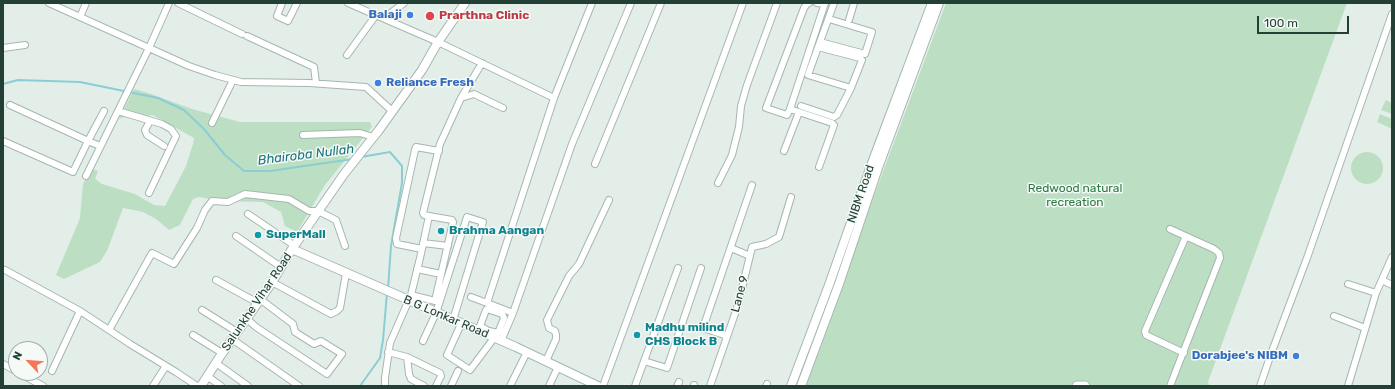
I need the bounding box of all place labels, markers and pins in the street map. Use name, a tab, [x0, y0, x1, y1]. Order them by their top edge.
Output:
place label: Balaji	[368, 8, 402, 22]
place label: Prarthna Clinic	[439, 9, 529, 23]
marker: Balaji	[405, 10, 415, 20]
marker: Prarthna Clinic	[424, 10, 436, 22]
place label: Reliance Fresh	[386, 76, 474, 90]
marker: Reliance Fresh	[373, 78, 383, 88]
place label: Brahma Aangan	[449, 224, 544, 238]
marker: Brahma Aangan	[436, 226, 446, 236]
place label: SuperMall	[266, 228, 326, 242]
marker: SuperMall	[253, 230, 263, 240]
place label: Madhu milind CHS Block B	[645, 321, 724, 349]
marker: Madhu milind CHS Block B	[632, 330, 642, 340]
place label: Dorabjee's NIBM	[1192, 349, 1288, 363]
marker: Dorabjee's NIBM	[1291, 351, 1301, 361]

